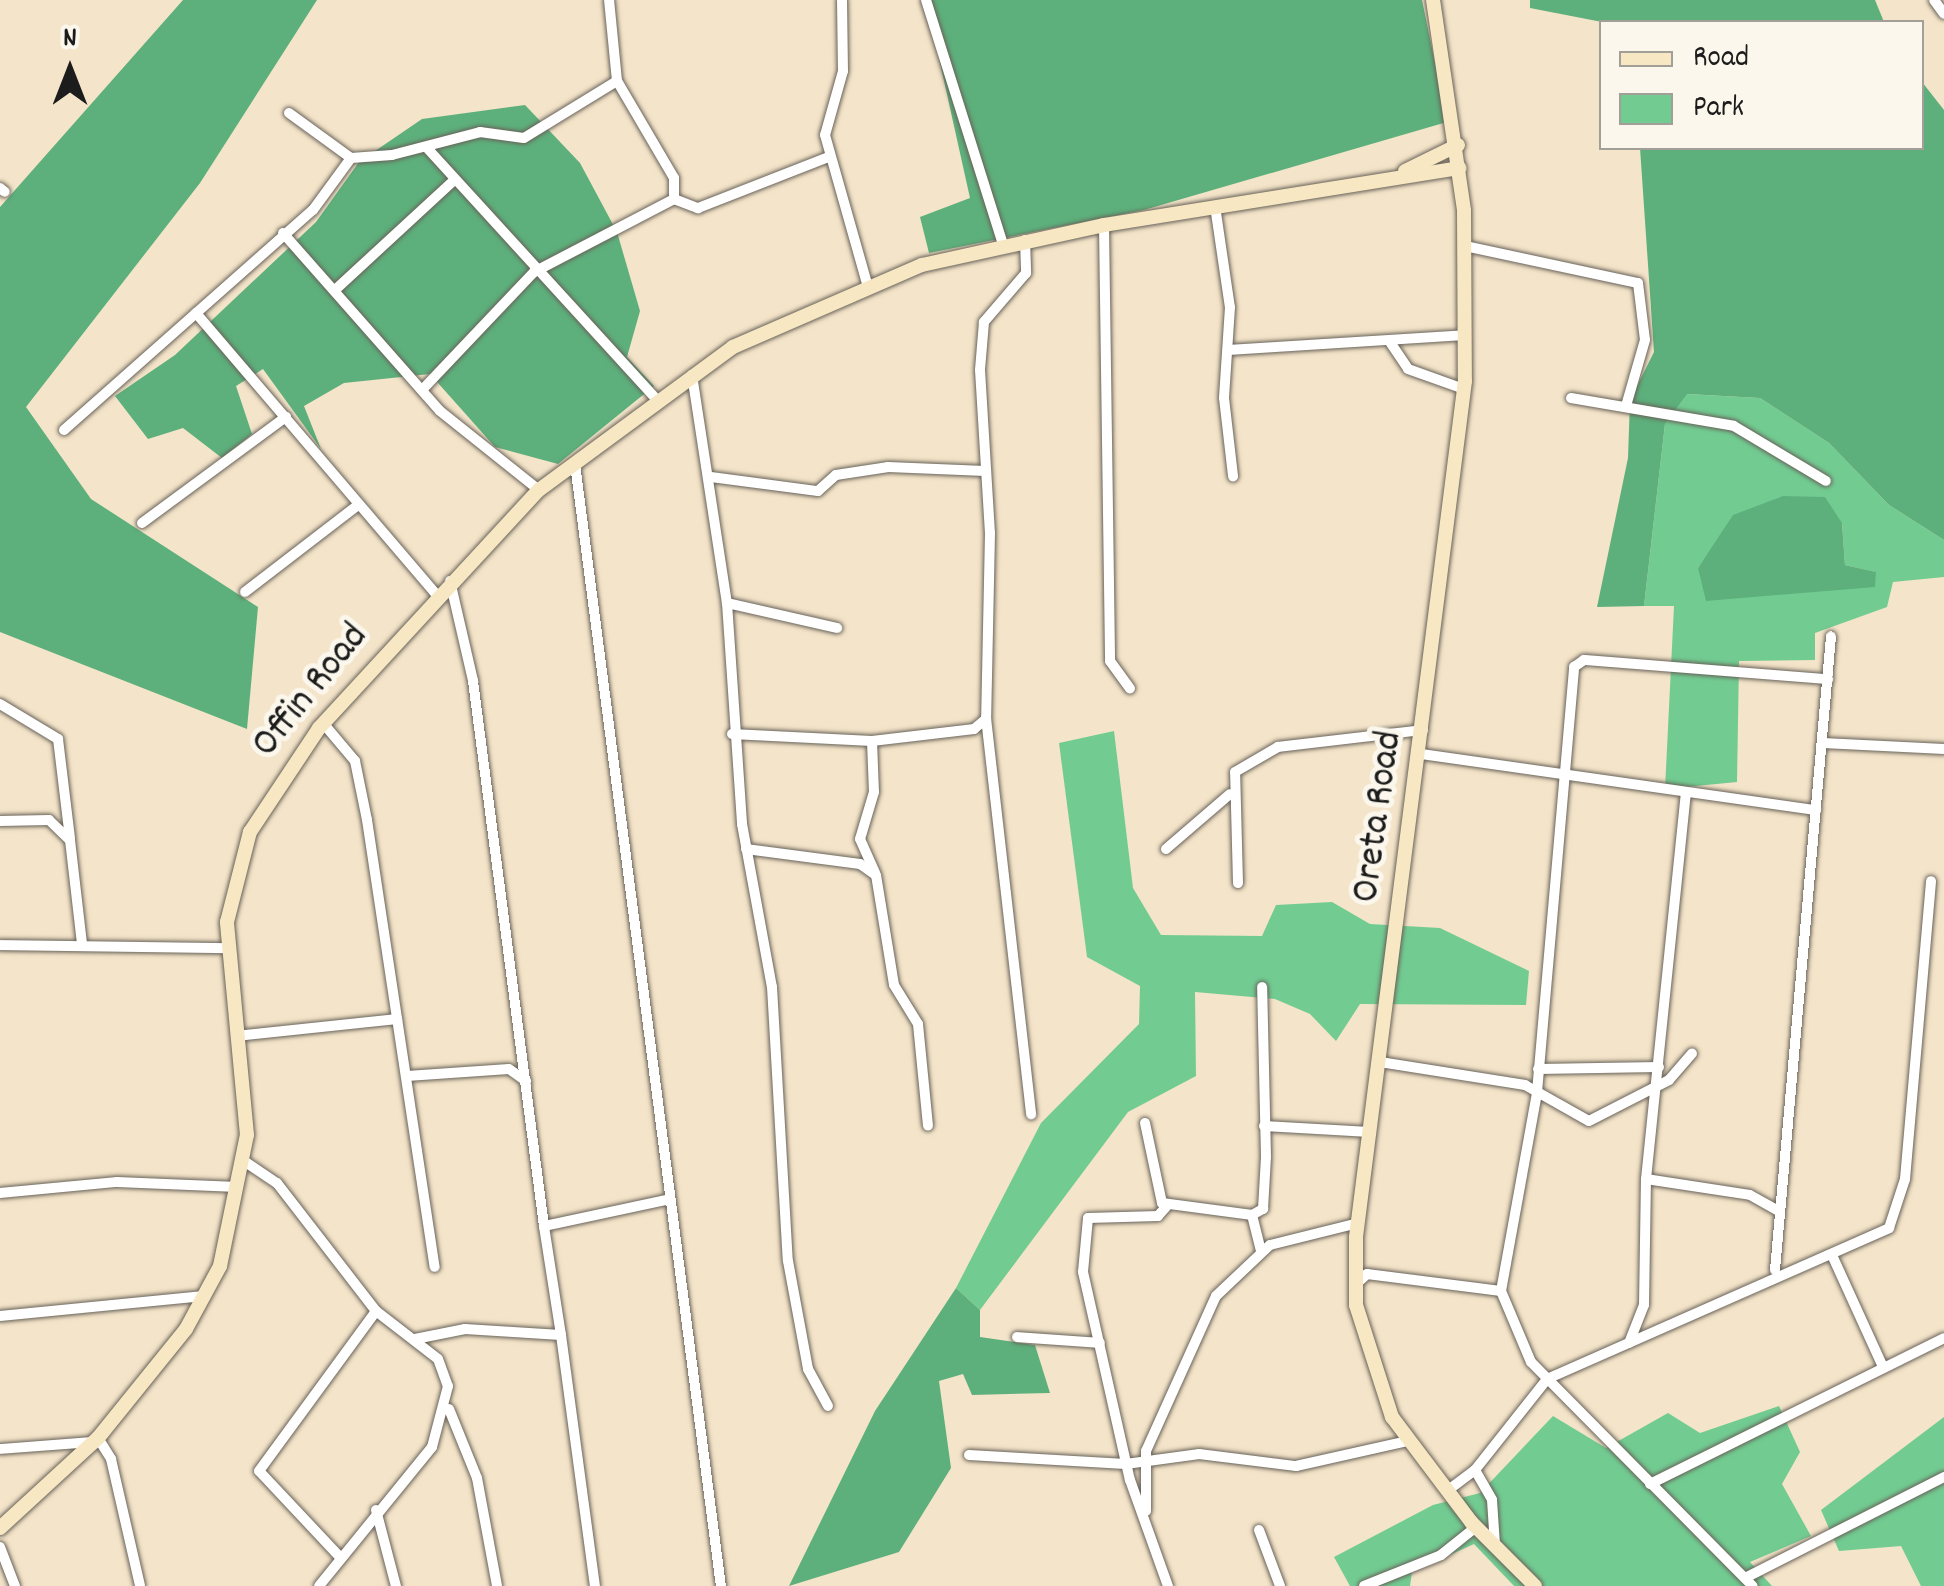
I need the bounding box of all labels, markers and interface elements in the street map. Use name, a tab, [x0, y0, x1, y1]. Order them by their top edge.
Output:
north arrow	[20, 20, 120, 120]
text: N	[63, 20, 77, 60]
legend	[1599, 20, 1924, 150]
text: Road	[1693, 38, 1749, 81]
text: Park	[1693, 88, 1744, 131]
street label: Offin Road	[243, 615, 381, 769]
street label: Oreta Road	[1344, 728, 1416, 906]

